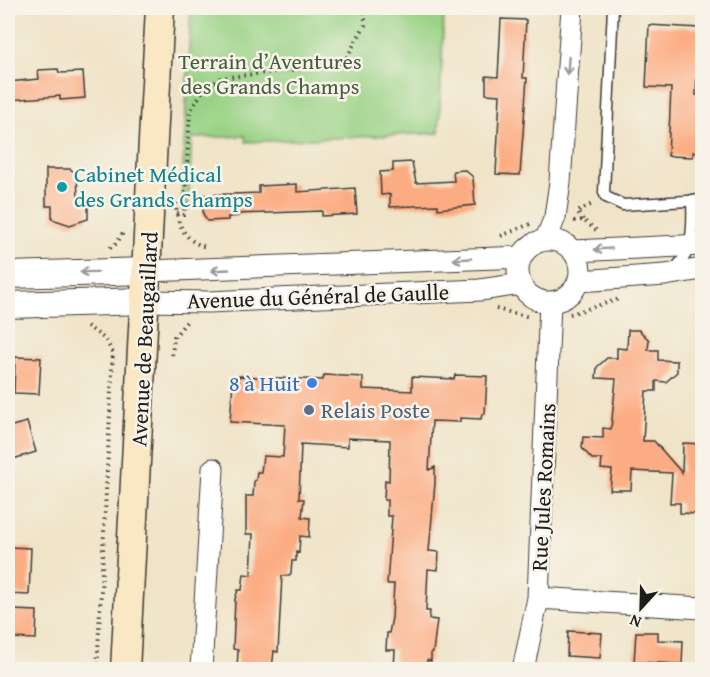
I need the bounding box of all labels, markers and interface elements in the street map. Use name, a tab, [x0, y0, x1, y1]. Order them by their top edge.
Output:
park label: Terrain d’Aventures des Grands Champs	[178, 45, 362, 102]
one-way arrow	[562, 55, 573, 75]
place label: Cabinet Médical des Grands Champs	[74, 158, 253, 215]
marker: Cabinet Médical des Grands Champs	[55, 180, 69, 194]
street label: Avenue de Beaugaillard	[122, 230, 166, 447]
one-way arrow	[593, 244, 613, 255]
one-way arrow	[453, 254, 473, 265]
one-way arrow	[211, 265, 231, 276]
one-way arrow	[79, 266, 99, 278]
street label: Avenue du Général de Gaulle	[187, 275, 449, 317]
place label: 8 à Huit	[229, 367, 300, 399]
marker: 8 à Huit	[305, 376, 319, 390]
place label: Relais Poste	[321, 394, 430, 426]
street label: Rue Jules Romains	[523, 402, 563, 572]
marker: Relais Poste	[302, 403, 316, 417]
north arrow	[611, 578, 671, 638]
text: N	[626, 609, 645, 635]

